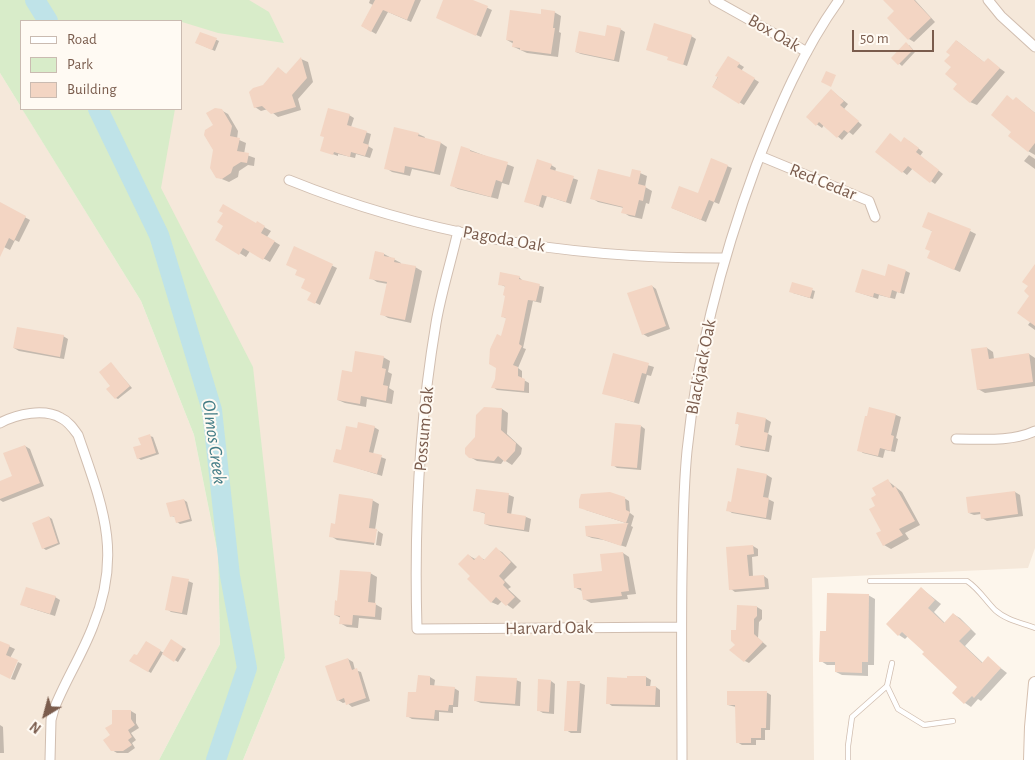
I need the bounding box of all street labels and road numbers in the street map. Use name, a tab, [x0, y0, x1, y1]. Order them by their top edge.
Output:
street label: Box Oak	[744, 9, 804, 57]
street label: Red Cedar	[786, 159, 860, 205]
street label: Pagoda Oak	[461, 221, 547, 257]
street label: Blackjack Oak	[681, 317, 721, 417]
street label: Possum Oak	[410, 386, 438, 472]
street label: Harvard Oak	[505, 616, 593, 640]

